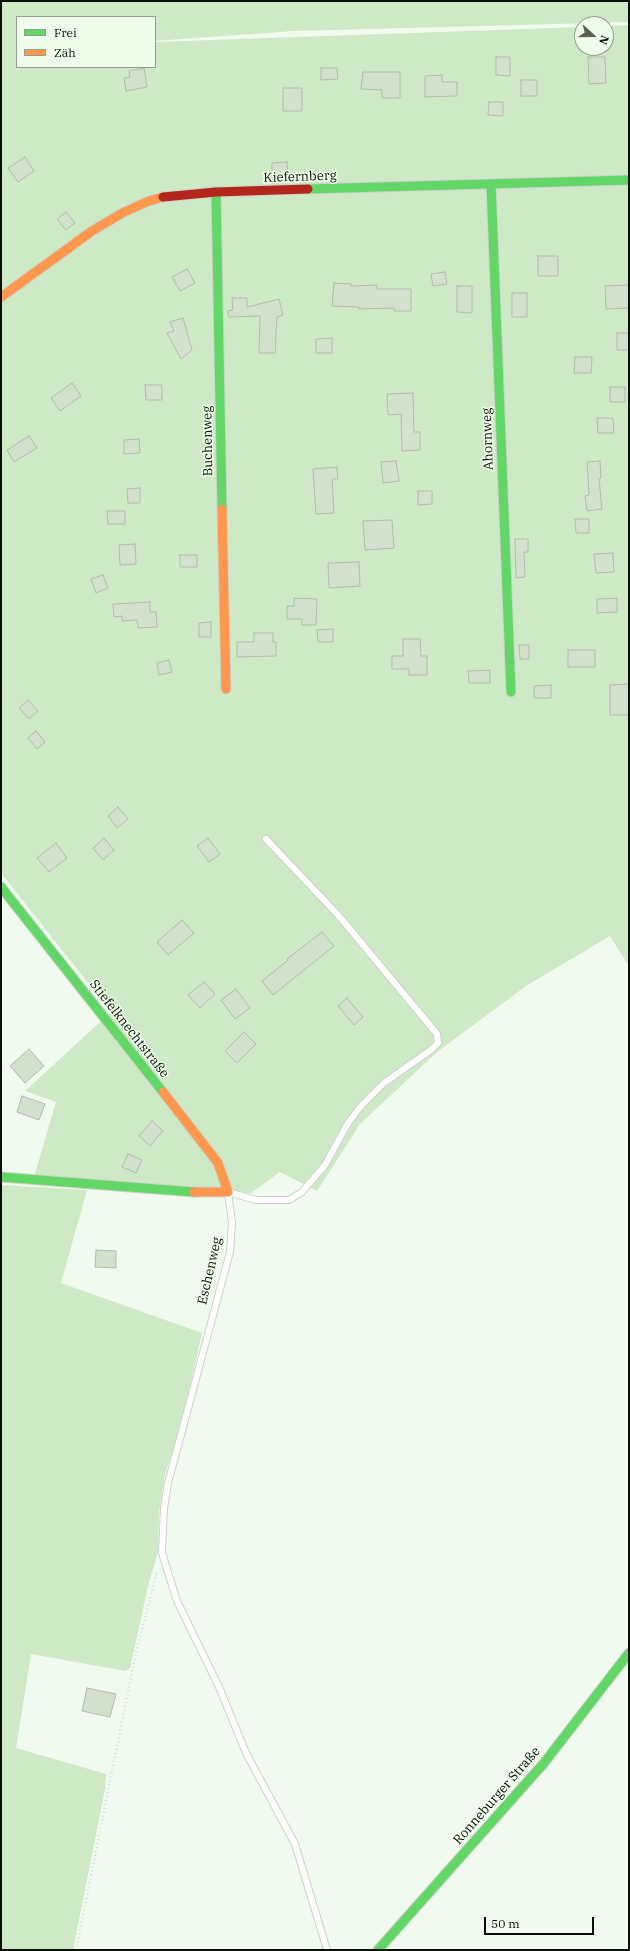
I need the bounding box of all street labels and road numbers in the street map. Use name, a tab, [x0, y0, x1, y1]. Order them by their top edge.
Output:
street label: Kiefernberg	[263, 168, 337, 186]
street label: Buchenweg	[200, 406, 216, 476]
street label: Ahornweg	[479, 408, 497, 470]
street label: Stiefelknechtstraße	[86, 977, 172, 1081]
street label: Eschenweg	[195, 1236, 225, 1306]
street label: Ronneburger Straße	[450, 1744, 544, 1848]

